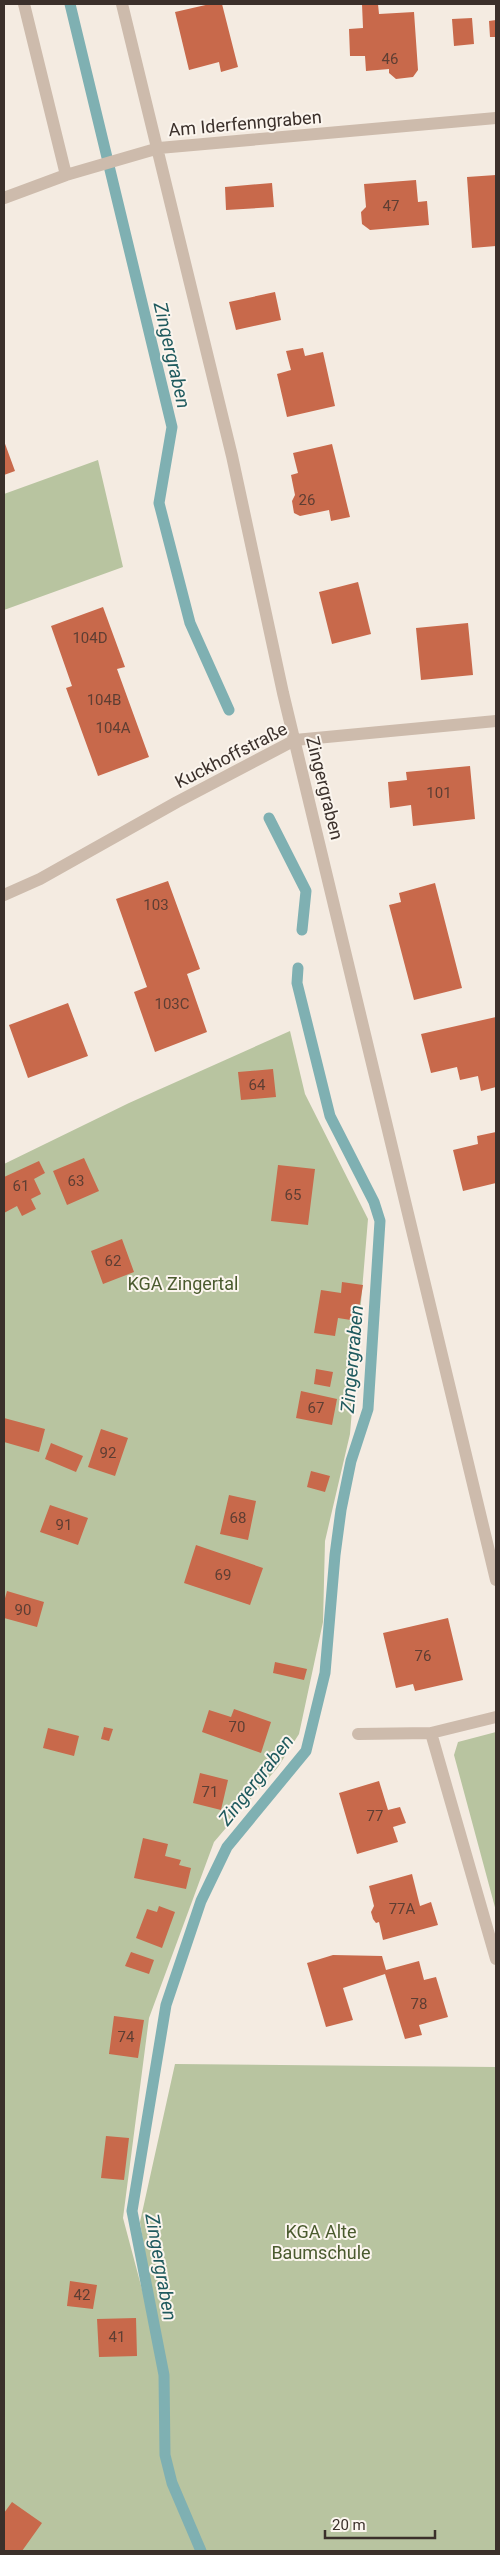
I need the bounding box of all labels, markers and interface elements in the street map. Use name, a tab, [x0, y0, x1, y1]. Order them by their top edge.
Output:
house number: 46	[382, 50, 398, 68]
street label: Am Iderfenngraben	[168, 106, 322, 140]
house number: 47	[383, 197, 399, 215]
water label: Zingergraben	[148, 299, 195, 410]
house number: 26	[299, 491, 315, 509]
house number: 104D	[72, 629, 108, 647]
house number: 104B	[87, 691, 121, 709]
street label: Kuckhoffstraße	[171, 718, 291, 792]
house number: 104A	[95, 719, 131, 737]
street label: Zingergraben	[302, 734, 348, 842]
house number: 101	[426, 784, 452, 802]
house number: 103	[143, 896, 169, 914]
house number: 103C	[154, 995, 190, 1013]
house number: 64	[249, 1076, 266, 1094]
house number: 63	[68, 1172, 84, 1190]
house number: 61	[13, 1177, 29, 1195]
house number: 65	[285, 1186, 301, 1204]
house number: 62	[105, 1252, 121, 1270]
park label: KGA Zingertal	[128, 1273, 238, 1294]
water label: Zingergraben	[336, 1304, 368, 1415]
house number: 67	[308, 1399, 324, 1417]
house number: 92	[100, 1444, 116, 1462]
house number: 68	[230, 1509, 246, 1527]
house number: 91	[56, 1516, 72, 1534]
house number: 69	[215, 1566, 231, 1584]
house number: 90	[15, 1601, 31, 1619]
house number: 76	[415, 1647, 431, 1665]
house number: 70	[229, 1718, 245, 1736]
water label: Zingergraben	[213, 1730, 298, 1831]
house number: 71	[202, 1783, 218, 1801]
house number: 77	[367, 1807, 383, 1825]
house number: 77A	[389, 1900, 416, 1918]
house number: 78	[411, 1995, 427, 2013]
house number: 74	[118, 2028, 135, 2046]
water label: Zingergraben	[140, 2211, 182, 2322]
park label: KGA Alte Baumschule	[271, 2221, 371, 2263]
house number: 42	[74, 2286, 90, 2304]
house number: 41	[109, 2328, 125, 2346]
scale bar	[325, 2508, 435, 2540]
text: 20 m	[332, 2516, 366, 2534]

